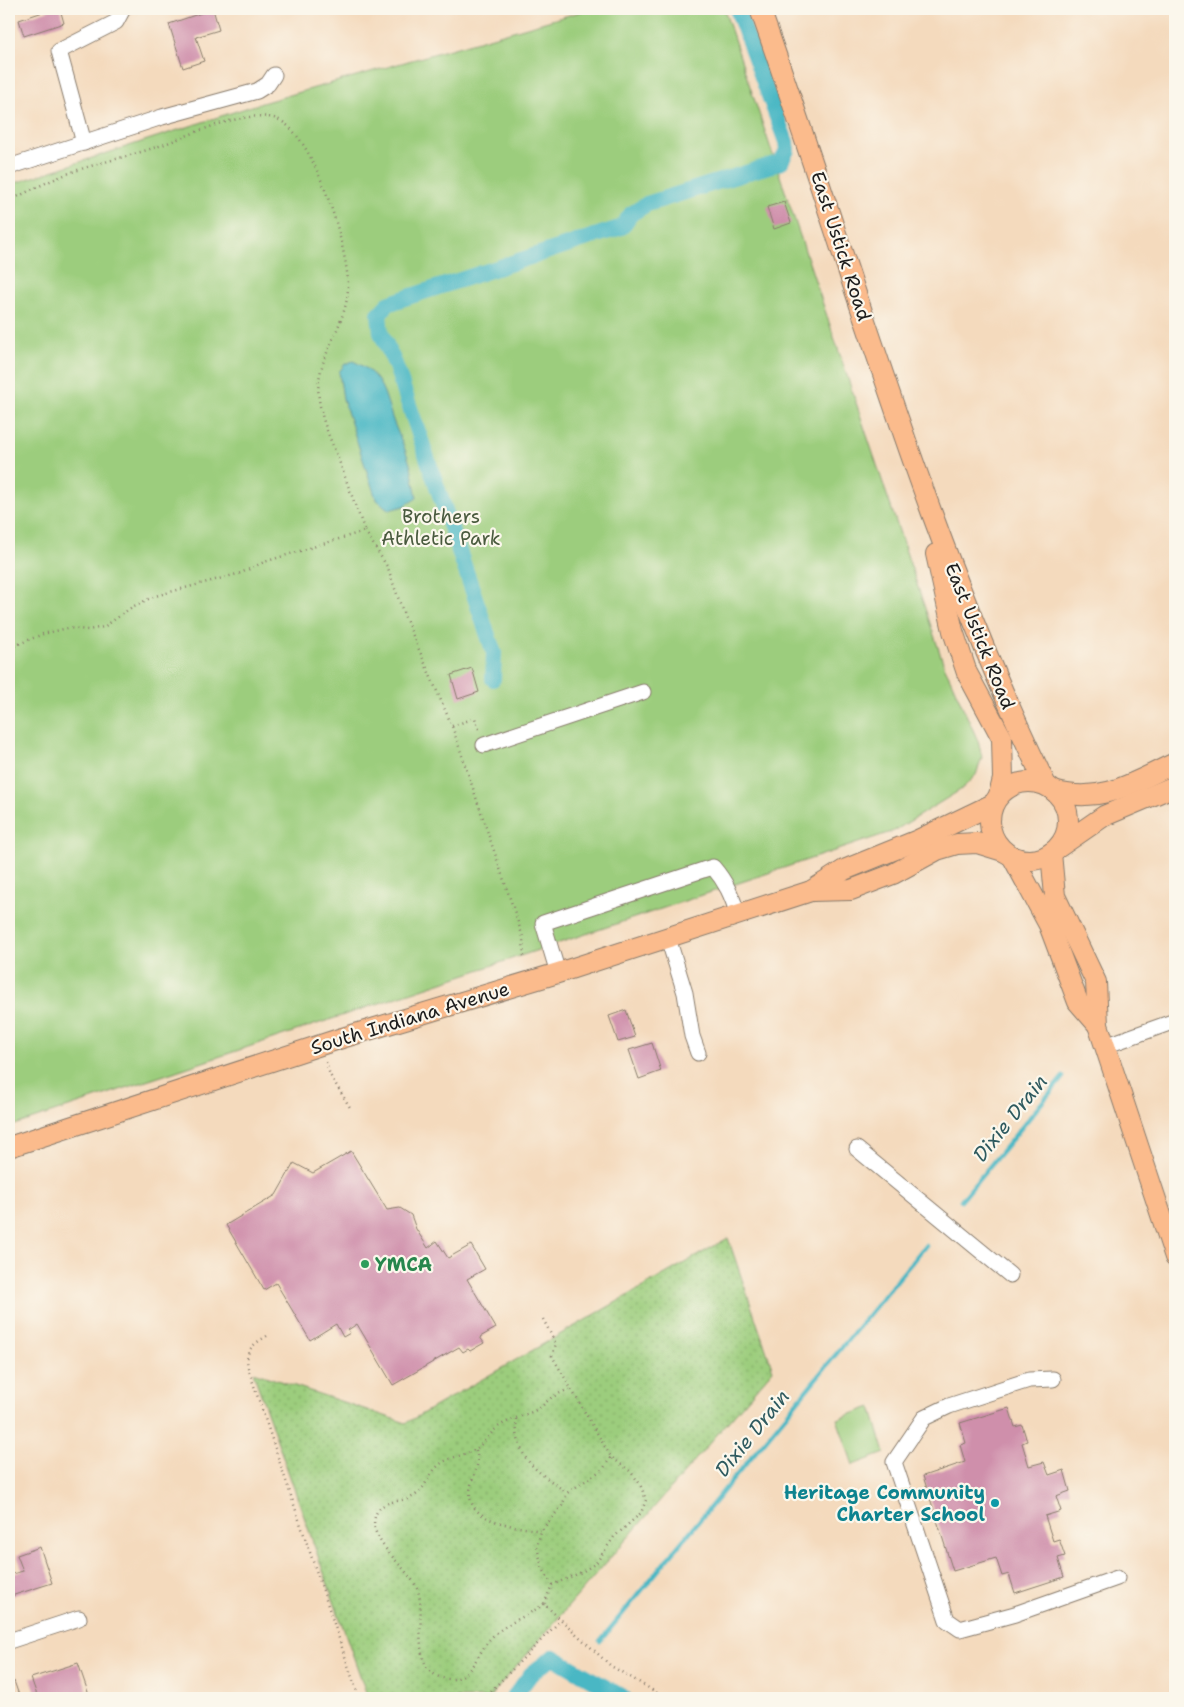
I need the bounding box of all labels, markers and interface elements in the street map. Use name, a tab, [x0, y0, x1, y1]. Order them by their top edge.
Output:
street label: East Ustick Road	[805, 168, 877, 324]
park label: Brothers Athletic Park	[381, 504, 501, 551]
street label: East Ustick Road	[939, 559, 1021, 713]
street label: South Indiana Avenue	[308, 976, 512, 1060]
water label: Dixie Drain	[967, 1069, 1053, 1167]
place label: YMCA	[375, 1252, 432, 1277]
marker: YMCA	[359, 1258, 371, 1270]
water label: Dixie Drain	[709, 1384, 795, 1482]
place label: Heritage Community Charter School	[784, 1480, 985, 1527]
marker: Heritage Community Charter School	[989, 1497, 1001, 1509]

